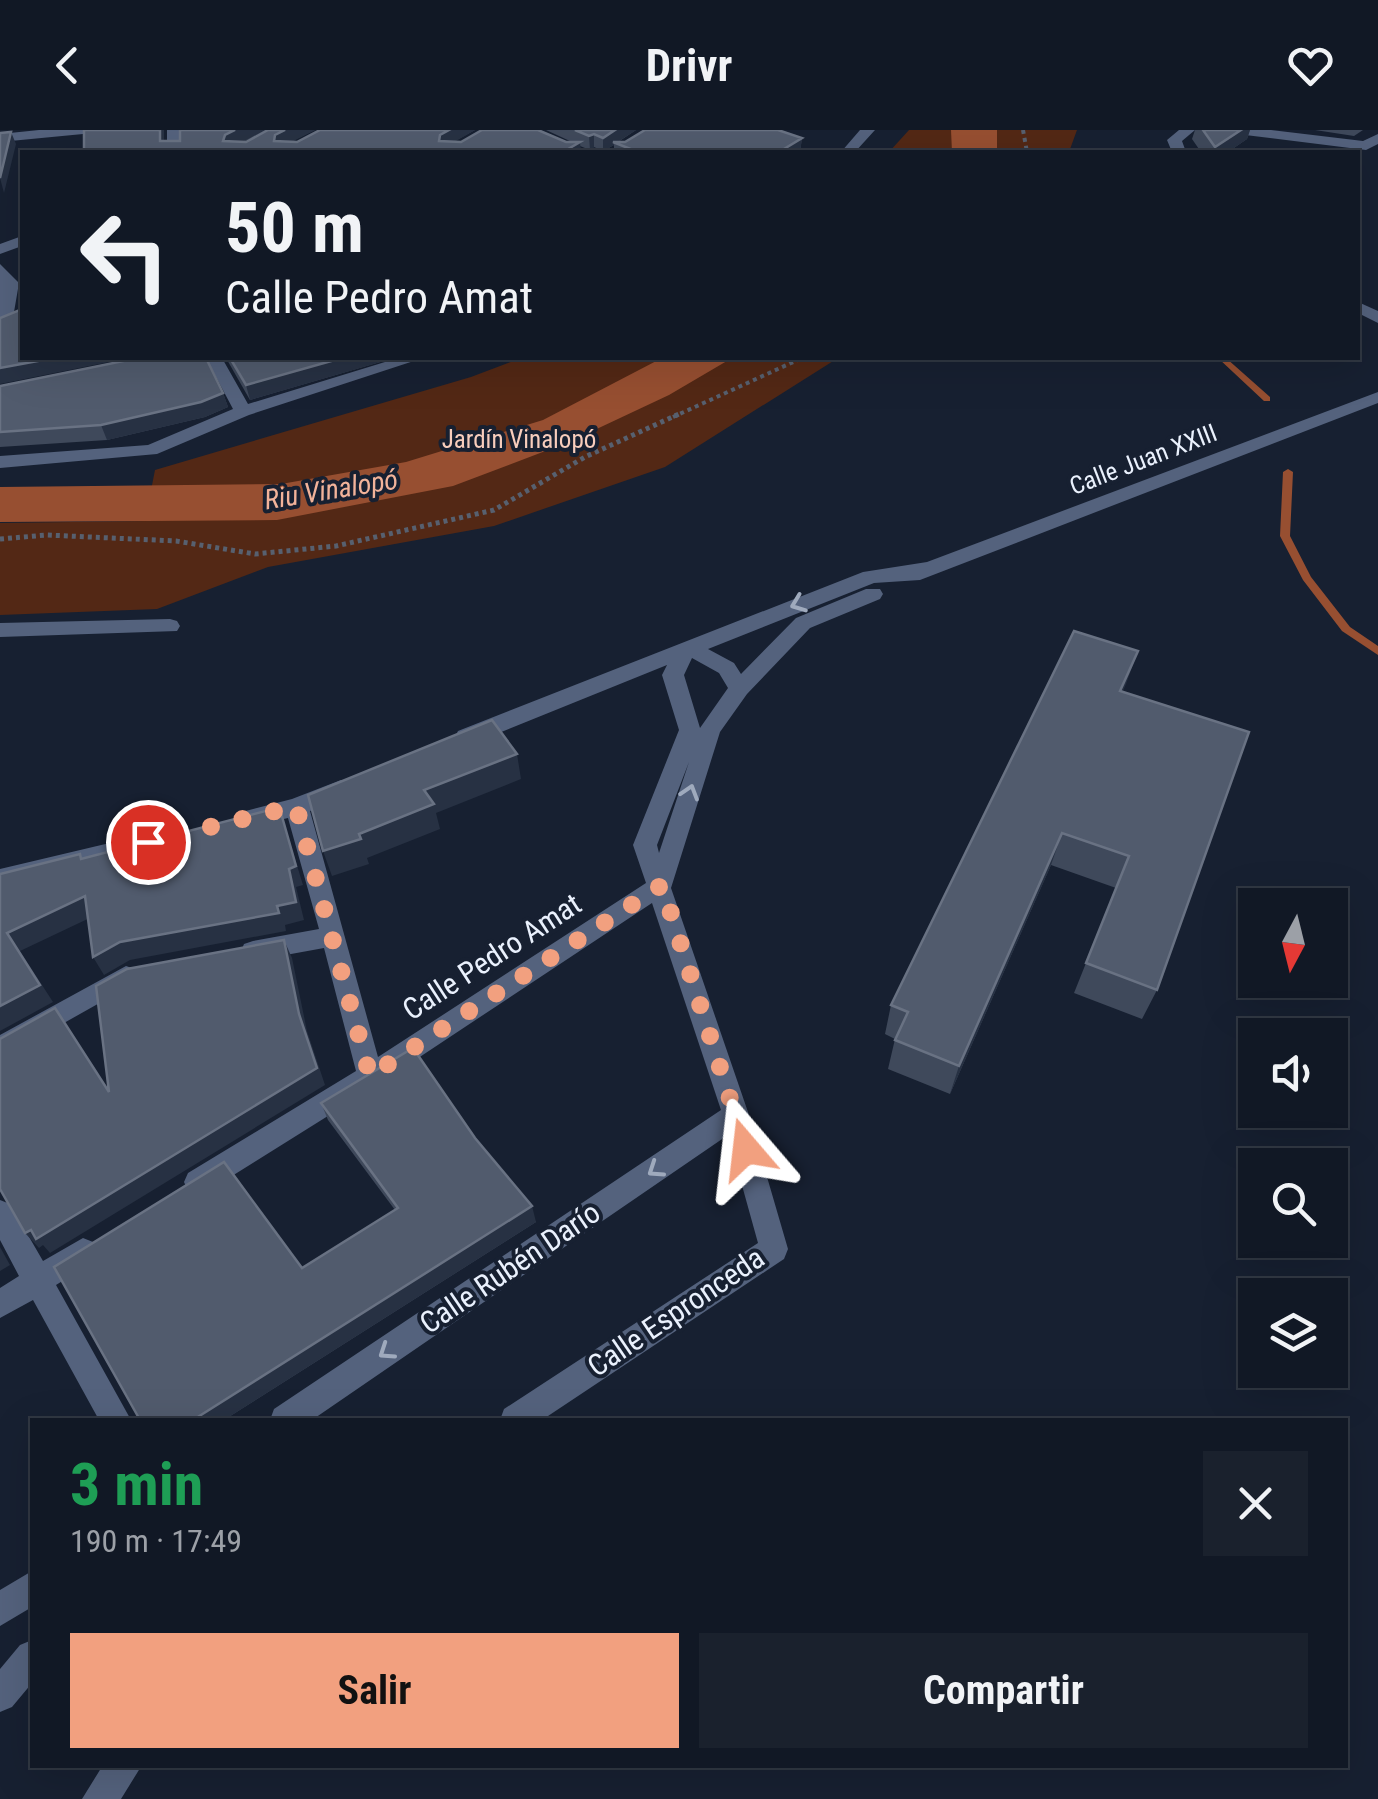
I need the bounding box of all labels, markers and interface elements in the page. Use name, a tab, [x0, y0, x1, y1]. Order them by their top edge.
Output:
icon: back	[40, 38, 95, 93]
icon: heart	[1283, 38, 1338, 93]
text: Drivr	[646, 39, 732, 92]
text: 50 m	[225, 187, 364, 269]
icon: left	[60, 190, 190, 320]
text: Calle Pedro Amat	[225, 271, 533, 324]
street label: Calle Juan XXIII	[1065, 418, 1221, 501]
park label: Jardín Vinalopó	[442, 425, 596, 454]
water label: Riu Vinalopó	[262, 463, 400, 516]
one-way arrow	[791, 593, 808, 613]
one-way arrow	[679, 784, 699, 801]
pin	[106, 800, 191, 885]
icon: arrive	[121, 815, 176, 870]
street label: Calle Pedro Amat	[396, 886, 587, 1027]
north arrow	[1238, 888, 1348, 998]
map controls	[1238, 888, 1348, 1388]
button: sound	[1238, 1018, 1348, 1128]
position arrow	[694, 1097, 798, 1201]
button: search	[1238, 1148, 1348, 1258]
one-way arrow	[648, 1158, 667, 1176]
street label: Calle Rubén Darío	[413, 1194, 606, 1341]
street label: Calle Espronceda	[581, 1240, 771, 1383]
button: layers	[1238, 1278, 1348, 1388]
one-way arrow	[378, 1340, 397, 1358]
text: 3 min	[70, 1449, 203, 1520]
button: close	[1203, 1451, 1308, 1556]
text: 190 m · 17:49	[70, 1522, 242, 1560]
button: Salir	[70, 1633, 679, 1748]
button: Compartir	[699, 1633, 1308, 1748]

